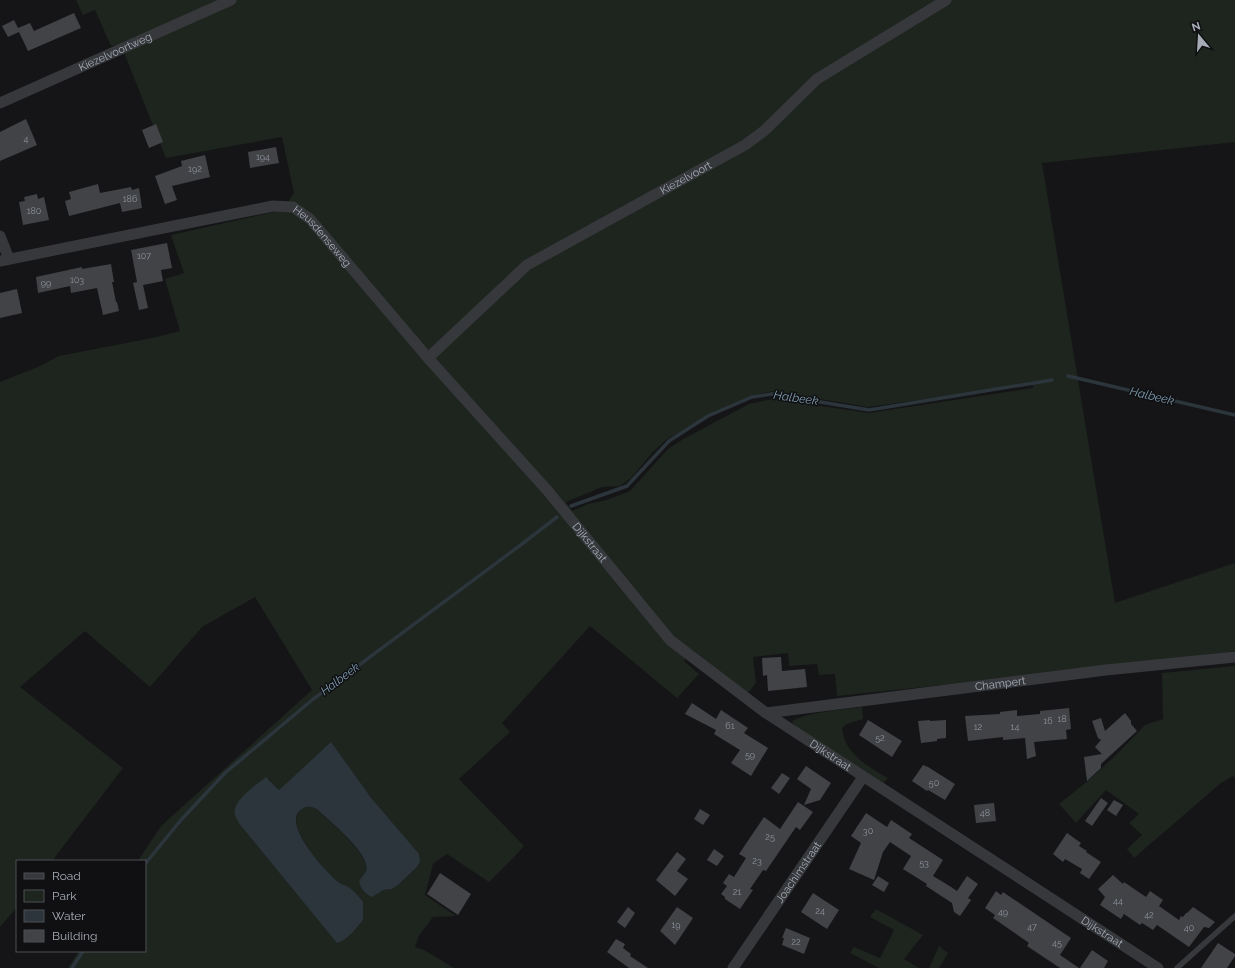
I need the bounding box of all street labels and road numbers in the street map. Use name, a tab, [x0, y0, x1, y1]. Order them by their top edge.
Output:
street label: Kiezelvoortweg	[77, 30, 154, 74]
street label: Kiezelvoort	[658, 159, 714, 197]
street label: Heusdenseweg	[290, 203, 354, 270]
street label: Dijkstraat	[570, 520, 610, 565]
street label: Champert	[974, 674, 1027, 694]
street label: Dijkstraat	[807, 737, 854, 774]
street label: Joachimstraat	[773, 839, 824, 905]
street label: Dijkstraat	[1079, 914, 1125, 951]

